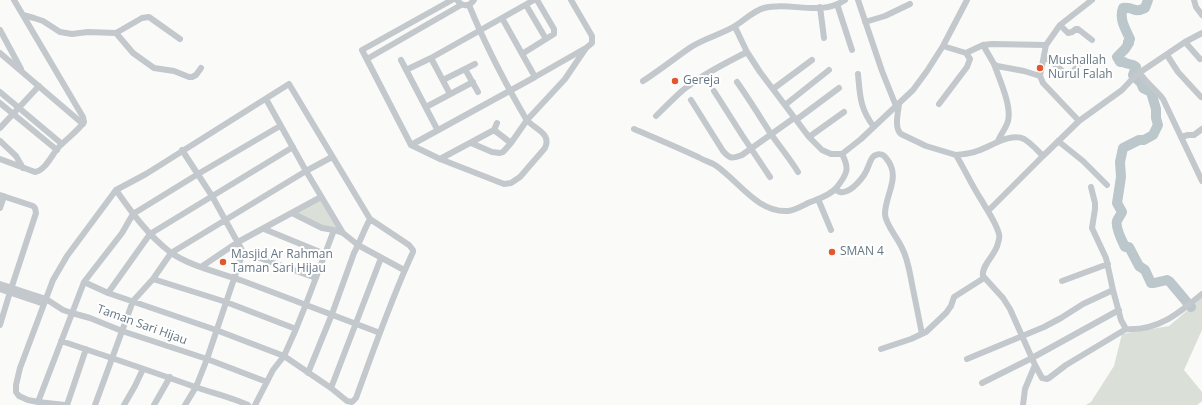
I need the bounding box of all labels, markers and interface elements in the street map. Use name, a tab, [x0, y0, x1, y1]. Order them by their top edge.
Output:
place label: Mushallah Nurul Falah	[1048, 54, 1113, 82]
marker: Mushallah Nurul Falah	[1035, 63, 1045, 73]
place label: Gereja	[683, 74, 720, 88]
marker: Gereja	[670, 76, 680, 86]
place label: SMAN 4	[840, 245, 884, 259]
marker: SMAN 4	[827, 247, 837, 257]
place label: Masjid Ar Rahman Taman Sari Hijau	[231, 248, 333, 276]
marker: Masjid Ar Rahman Taman Sari Hijau	[218, 257, 228, 267]
street label: Taman Sari Hijau	[95, 302, 189, 348]

